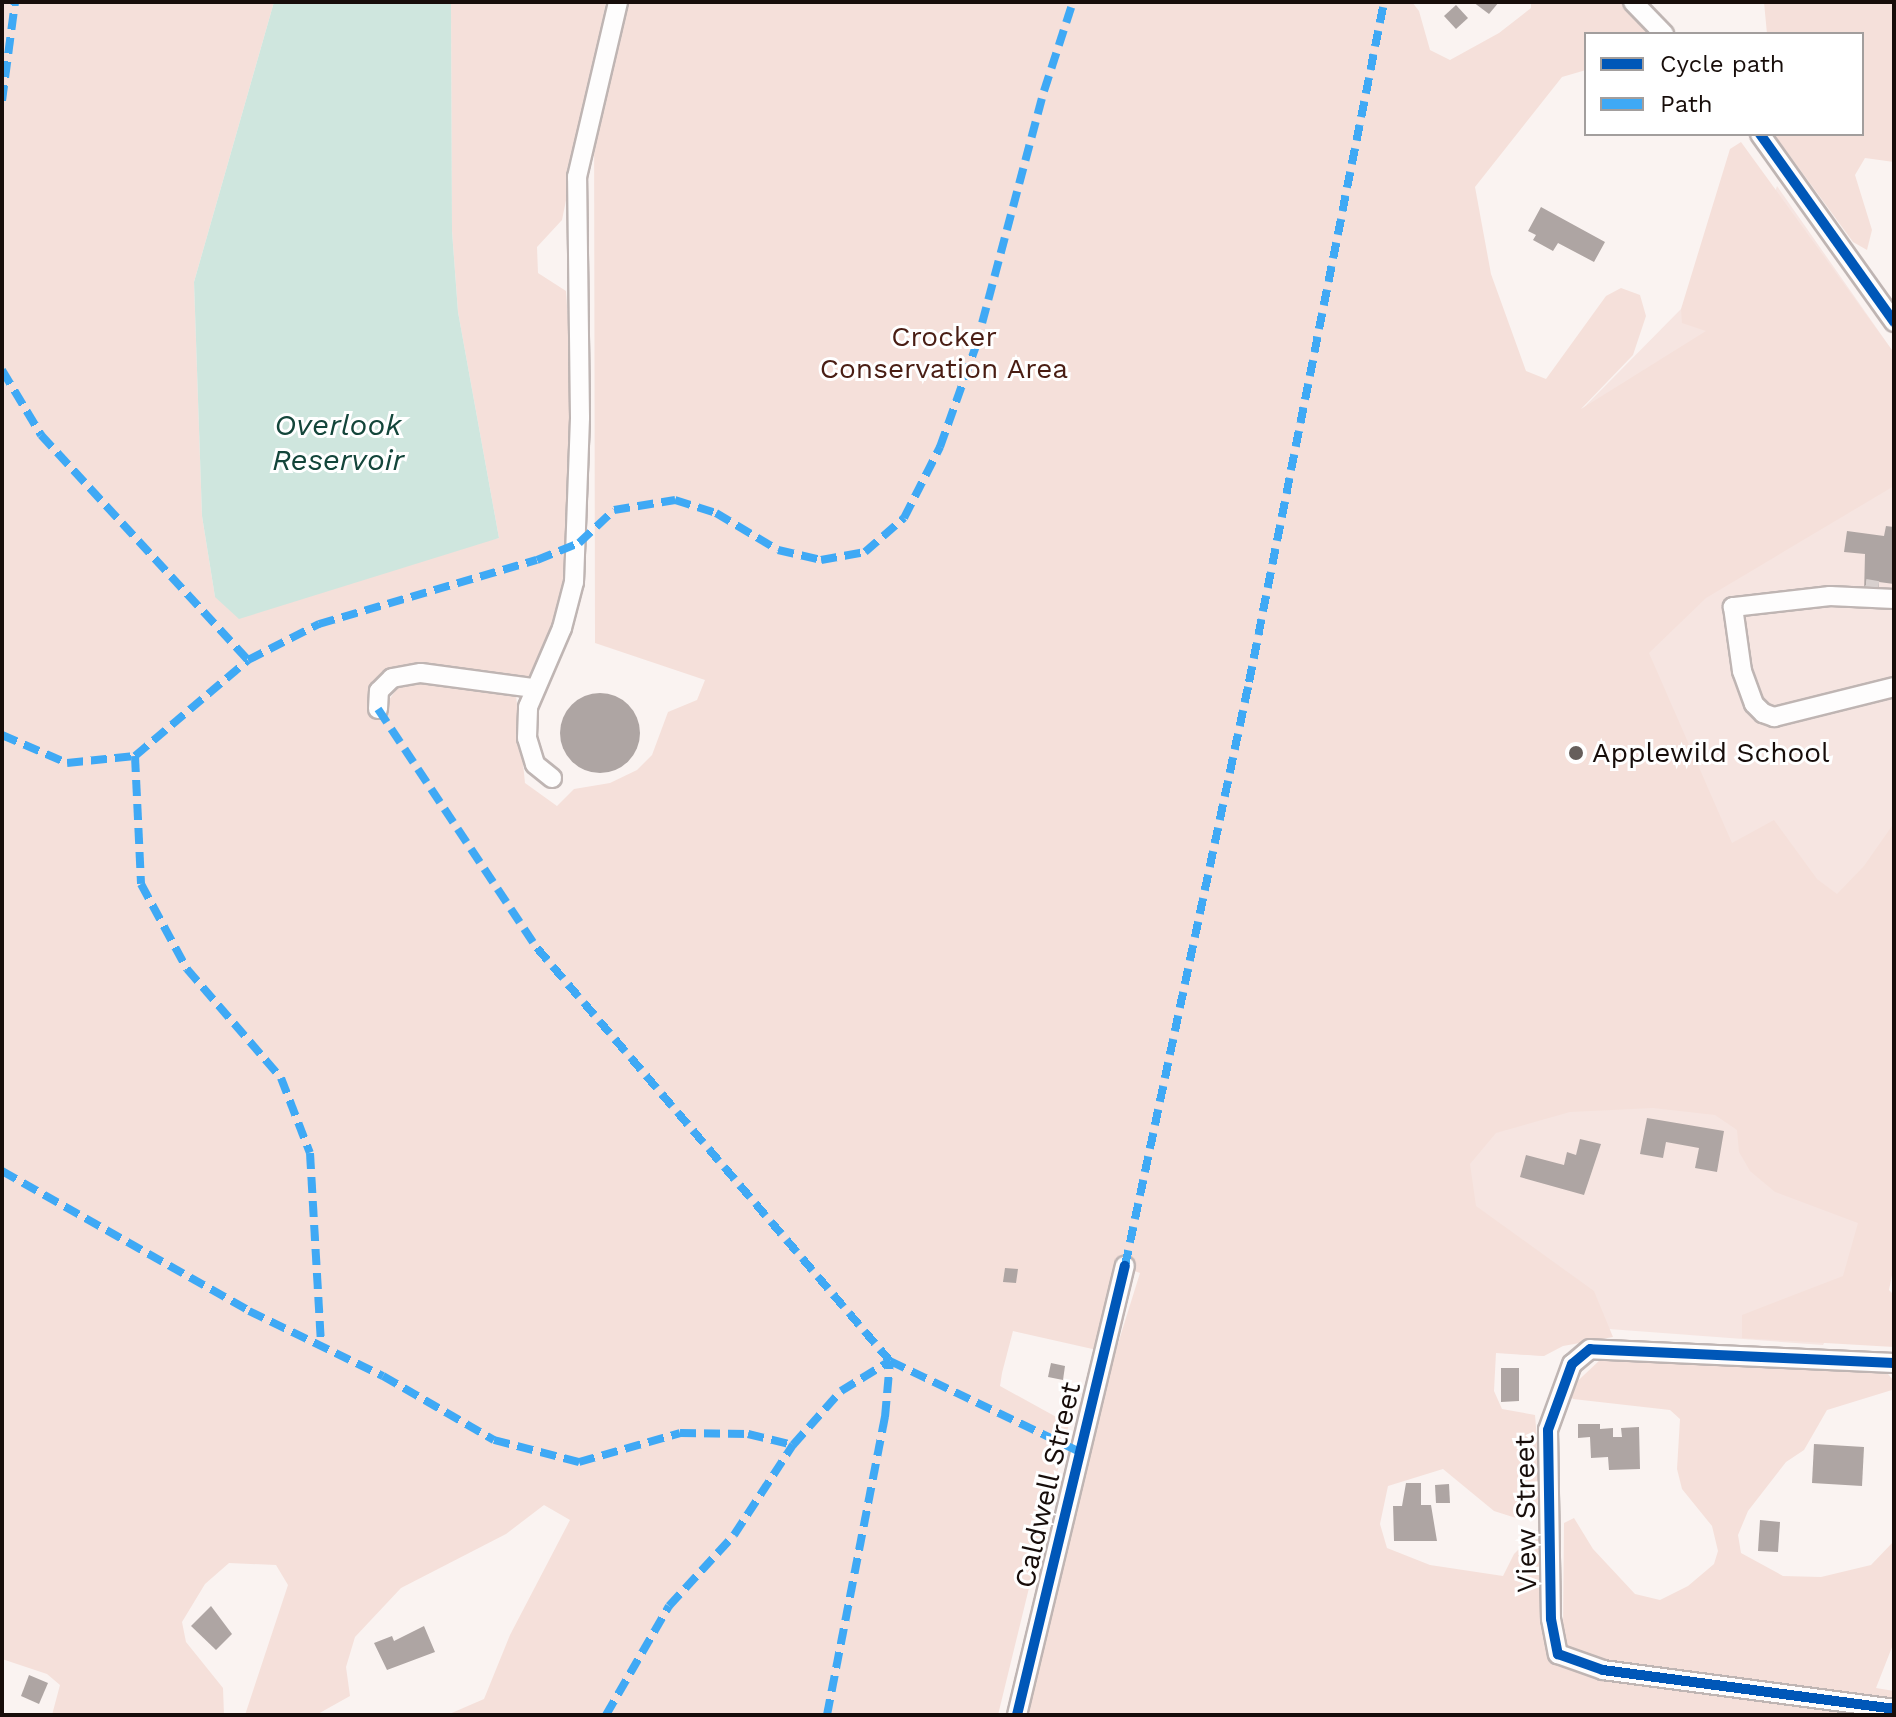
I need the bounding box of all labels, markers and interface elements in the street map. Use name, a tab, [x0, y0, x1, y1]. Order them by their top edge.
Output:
legend	[1584, 32, 1864, 136]
text: Cycle path	[1660, 50, 1785, 78]
text: Path	[1660, 90, 1713, 118]
park label: Crocker Conservation Area	[819, 320, 1069, 386]
water label: Overlook Reservoir	[272, 407, 404, 478]
place label: Applewild School	[1592, 736, 1830, 770]
marker: Applewild School	[1567, 744, 1585, 762]
street label: Caldwell Street	[1008, 1378, 1088, 1592]
street label: View Street	[1508, 1434, 1544, 1594]

